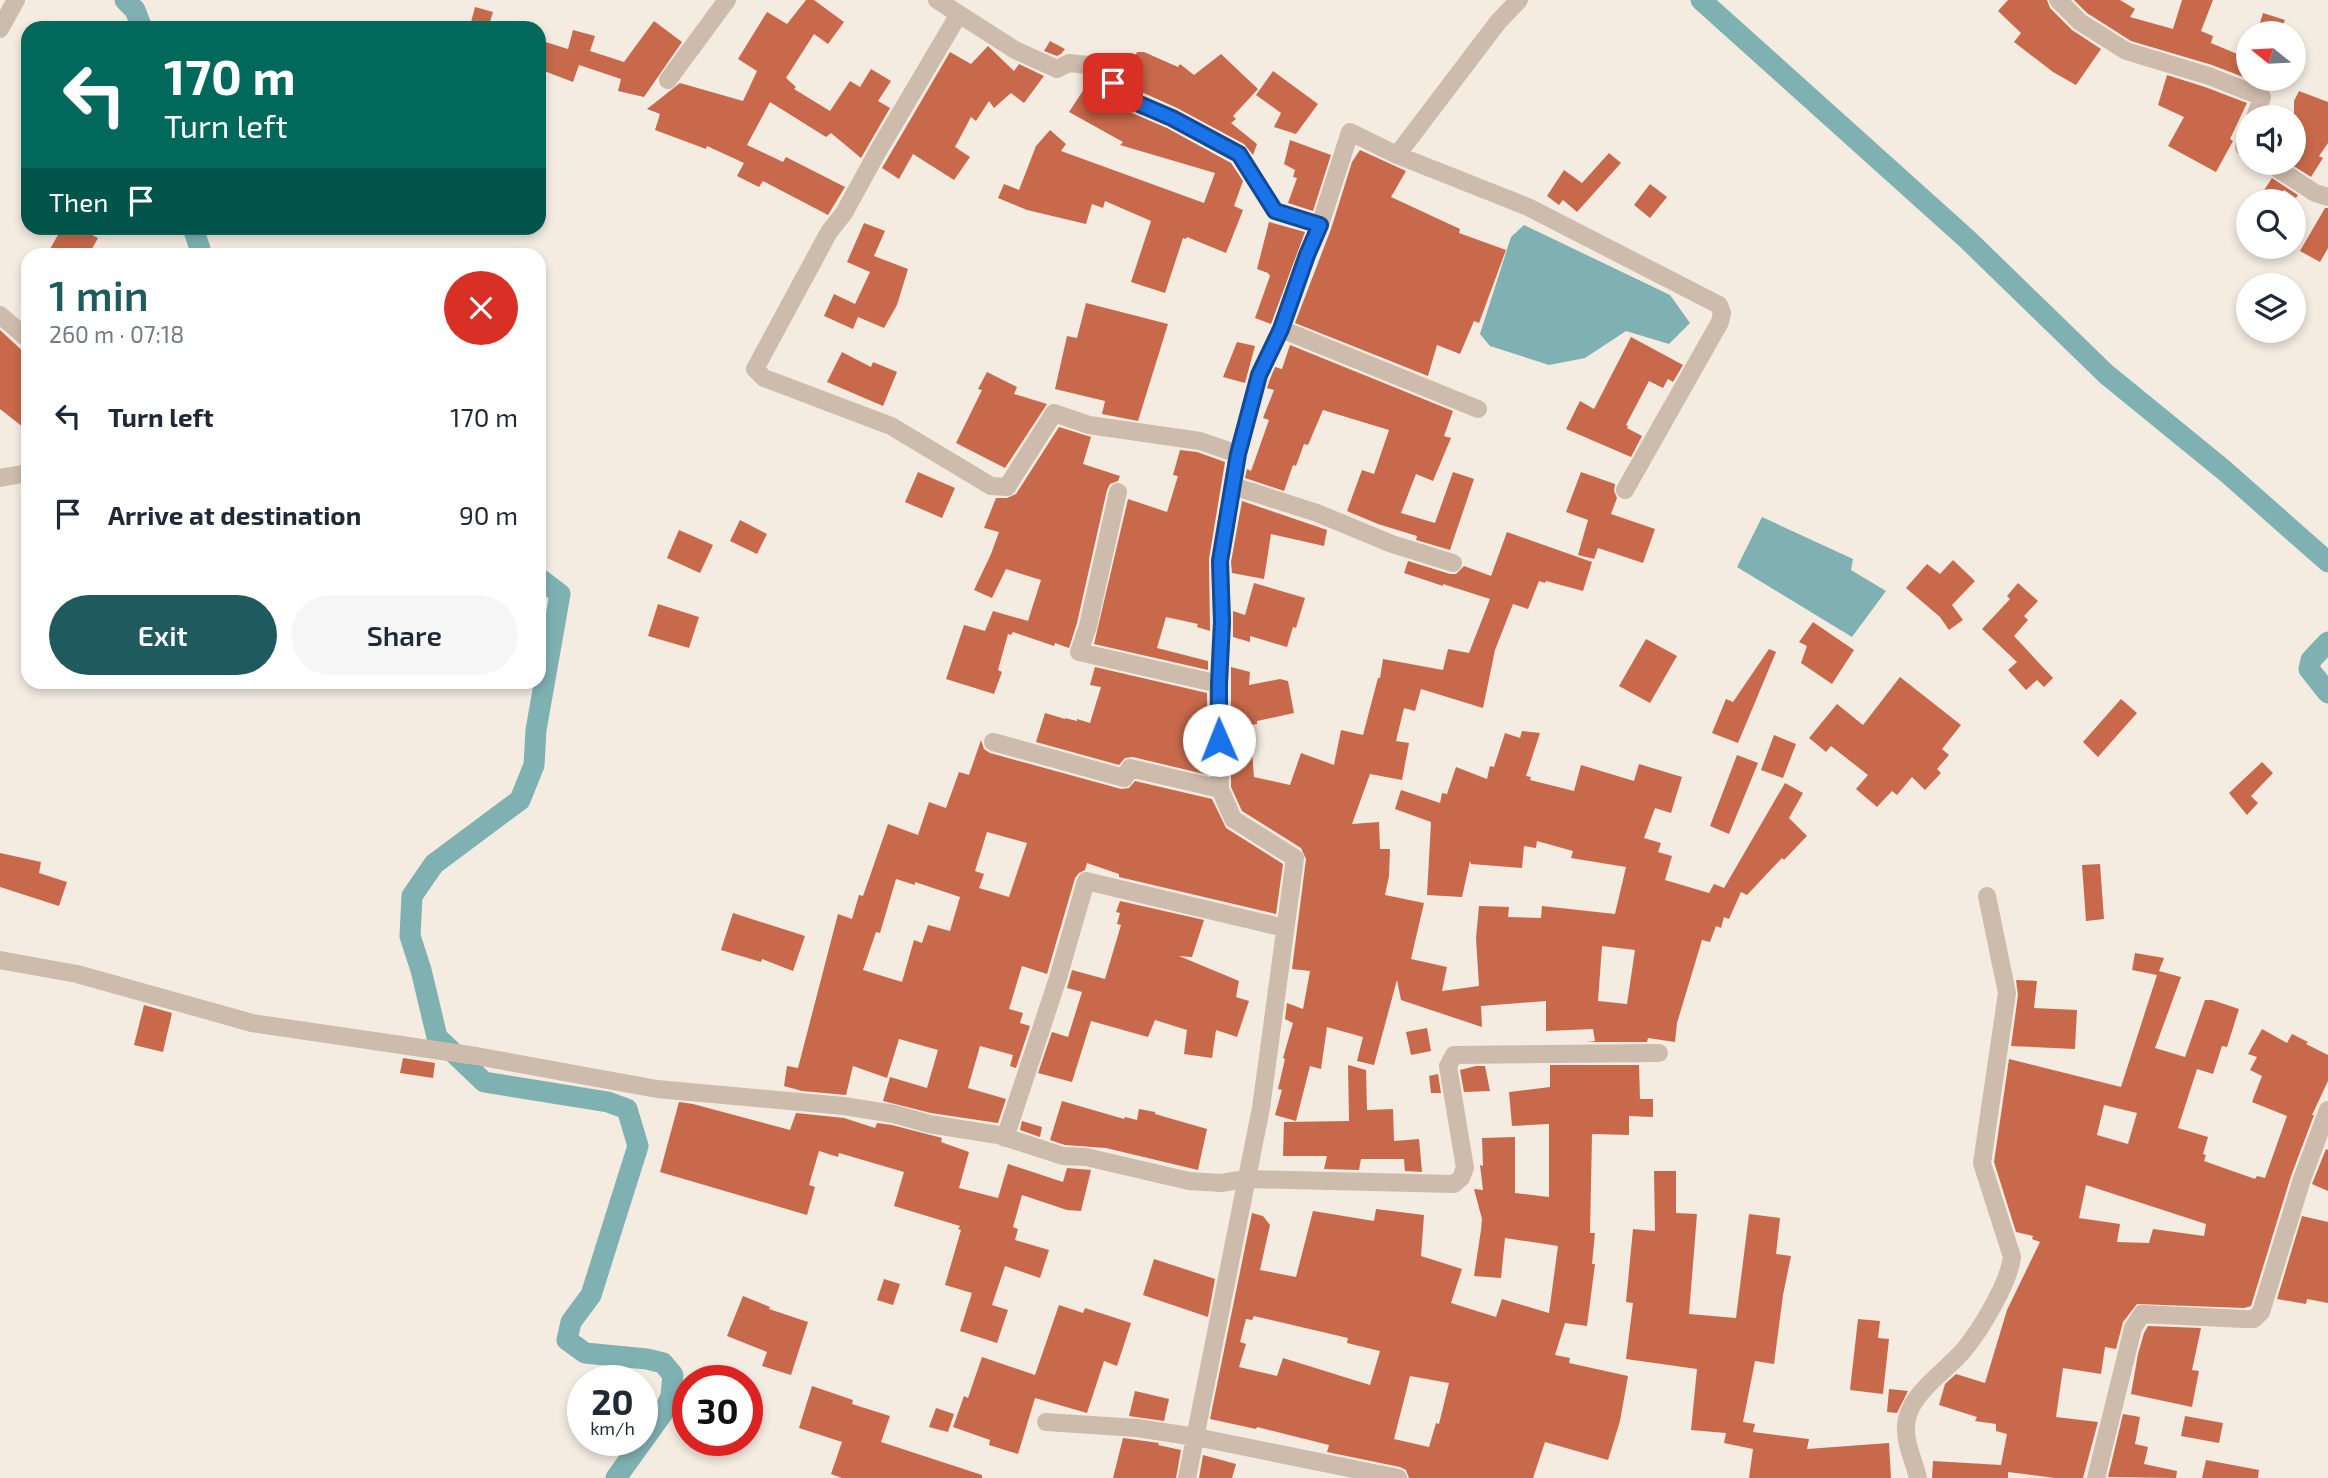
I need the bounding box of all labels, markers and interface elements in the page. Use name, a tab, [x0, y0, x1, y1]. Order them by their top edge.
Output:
north arrow	[2236, 21, 2306, 91]
map controls	[2236, 21, 2306, 343]
text: 170 m	[164, 46, 296, 105]
icon: left	[49, 49, 140, 140]
pin	[1083, 53, 1143, 113]
icon: arrive	[1094, 64, 1132, 102]
button: sound	[2236, 105, 2306, 175]
text: Turn left	[164, 106, 288, 144]
icon: arrive	[122, 182, 160, 220]
text: Then	[49, 186, 108, 217]
button: search	[2236, 189, 2306, 259]
text: 1 min	[49, 269, 149, 319]
button: close	[444, 271, 518, 345]
button: layers	[2236, 273, 2306, 343]
text: 260 m · 07:18	[49, 320, 184, 348]
icon: left	[49, 397, 87, 435]
text: Turn left	[108, 401, 214, 432]
text: 170 m	[450, 401, 518, 432]
icon: arrive	[49, 495, 87, 533]
text: Arrive at destination	[108, 499, 361, 530]
text: 90 m	[459, 499, 518, 530]
button: Exit	[49, 595, 277, 675]
button: Share	[291, 595, 518, 675]
position arrow	[1182, 703, 1256, 777]
speed limit sign: 30	[672, 1365, 763, 1456]
text: 20	[591, 1380, 634, 1422]
text: km/h	[590, 1417, 635, 1439]

